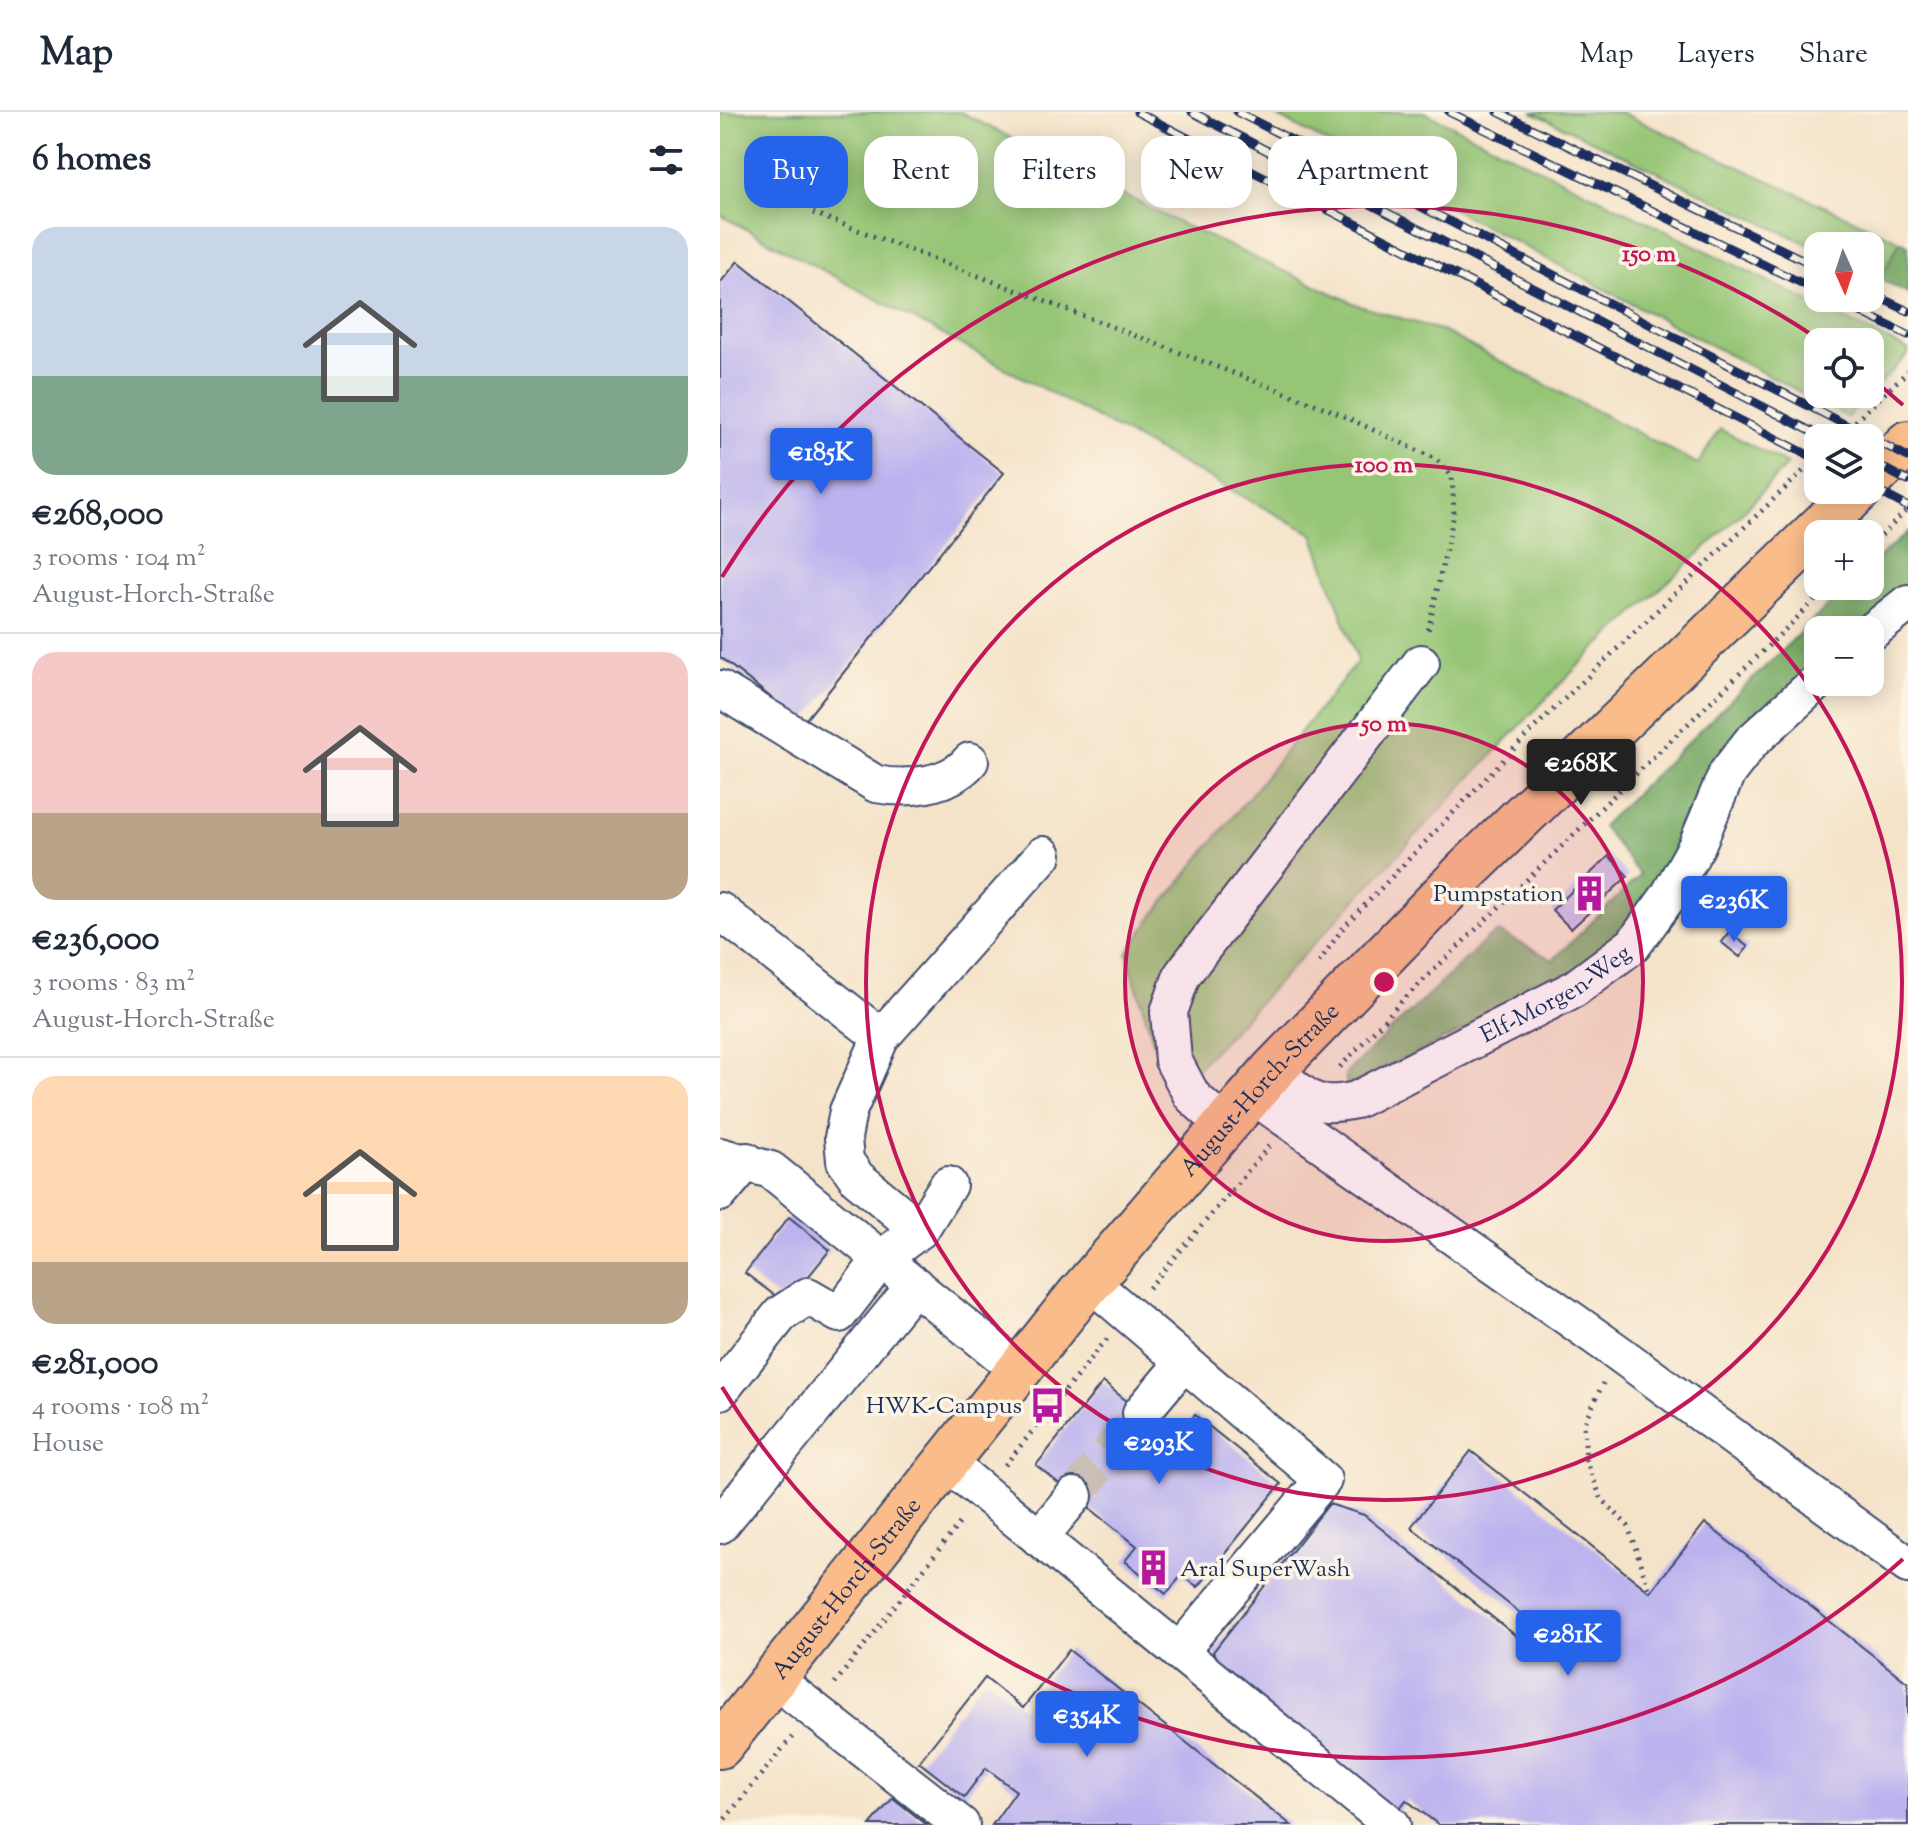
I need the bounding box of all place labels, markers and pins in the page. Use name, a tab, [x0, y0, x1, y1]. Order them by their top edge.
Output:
pin: €185K	[765, 428, 877, 496]
pin: €268K	[1525, 739, 1637, 807]
building icon: Pumpstation	[1571, 874, 1609, 912]
pin: €236K	[1678, 876, 1790, 944]
place label: Pumpstation	[1433, 878, 1564, 912]
centre of rings	[1370, 968, 1398, 996]
bus stop icon: HWK-Campus	[1029, 1386, 1067, 1424]
place label: HWK-Campus	[866, 1390, 1022, 1424]
pin: €293K	[1103, 1418, 1215, 1486]
building icon: Aral SuperWash	[1135, 1549, 1173, 1587]
place label: Aral SuperWash	[1180, 1553, 1351, 1587]
pin: €281K	[1512, 1610, 1624, 1678]
pin: €354K	[1031, 1691, 1143, 1759]

